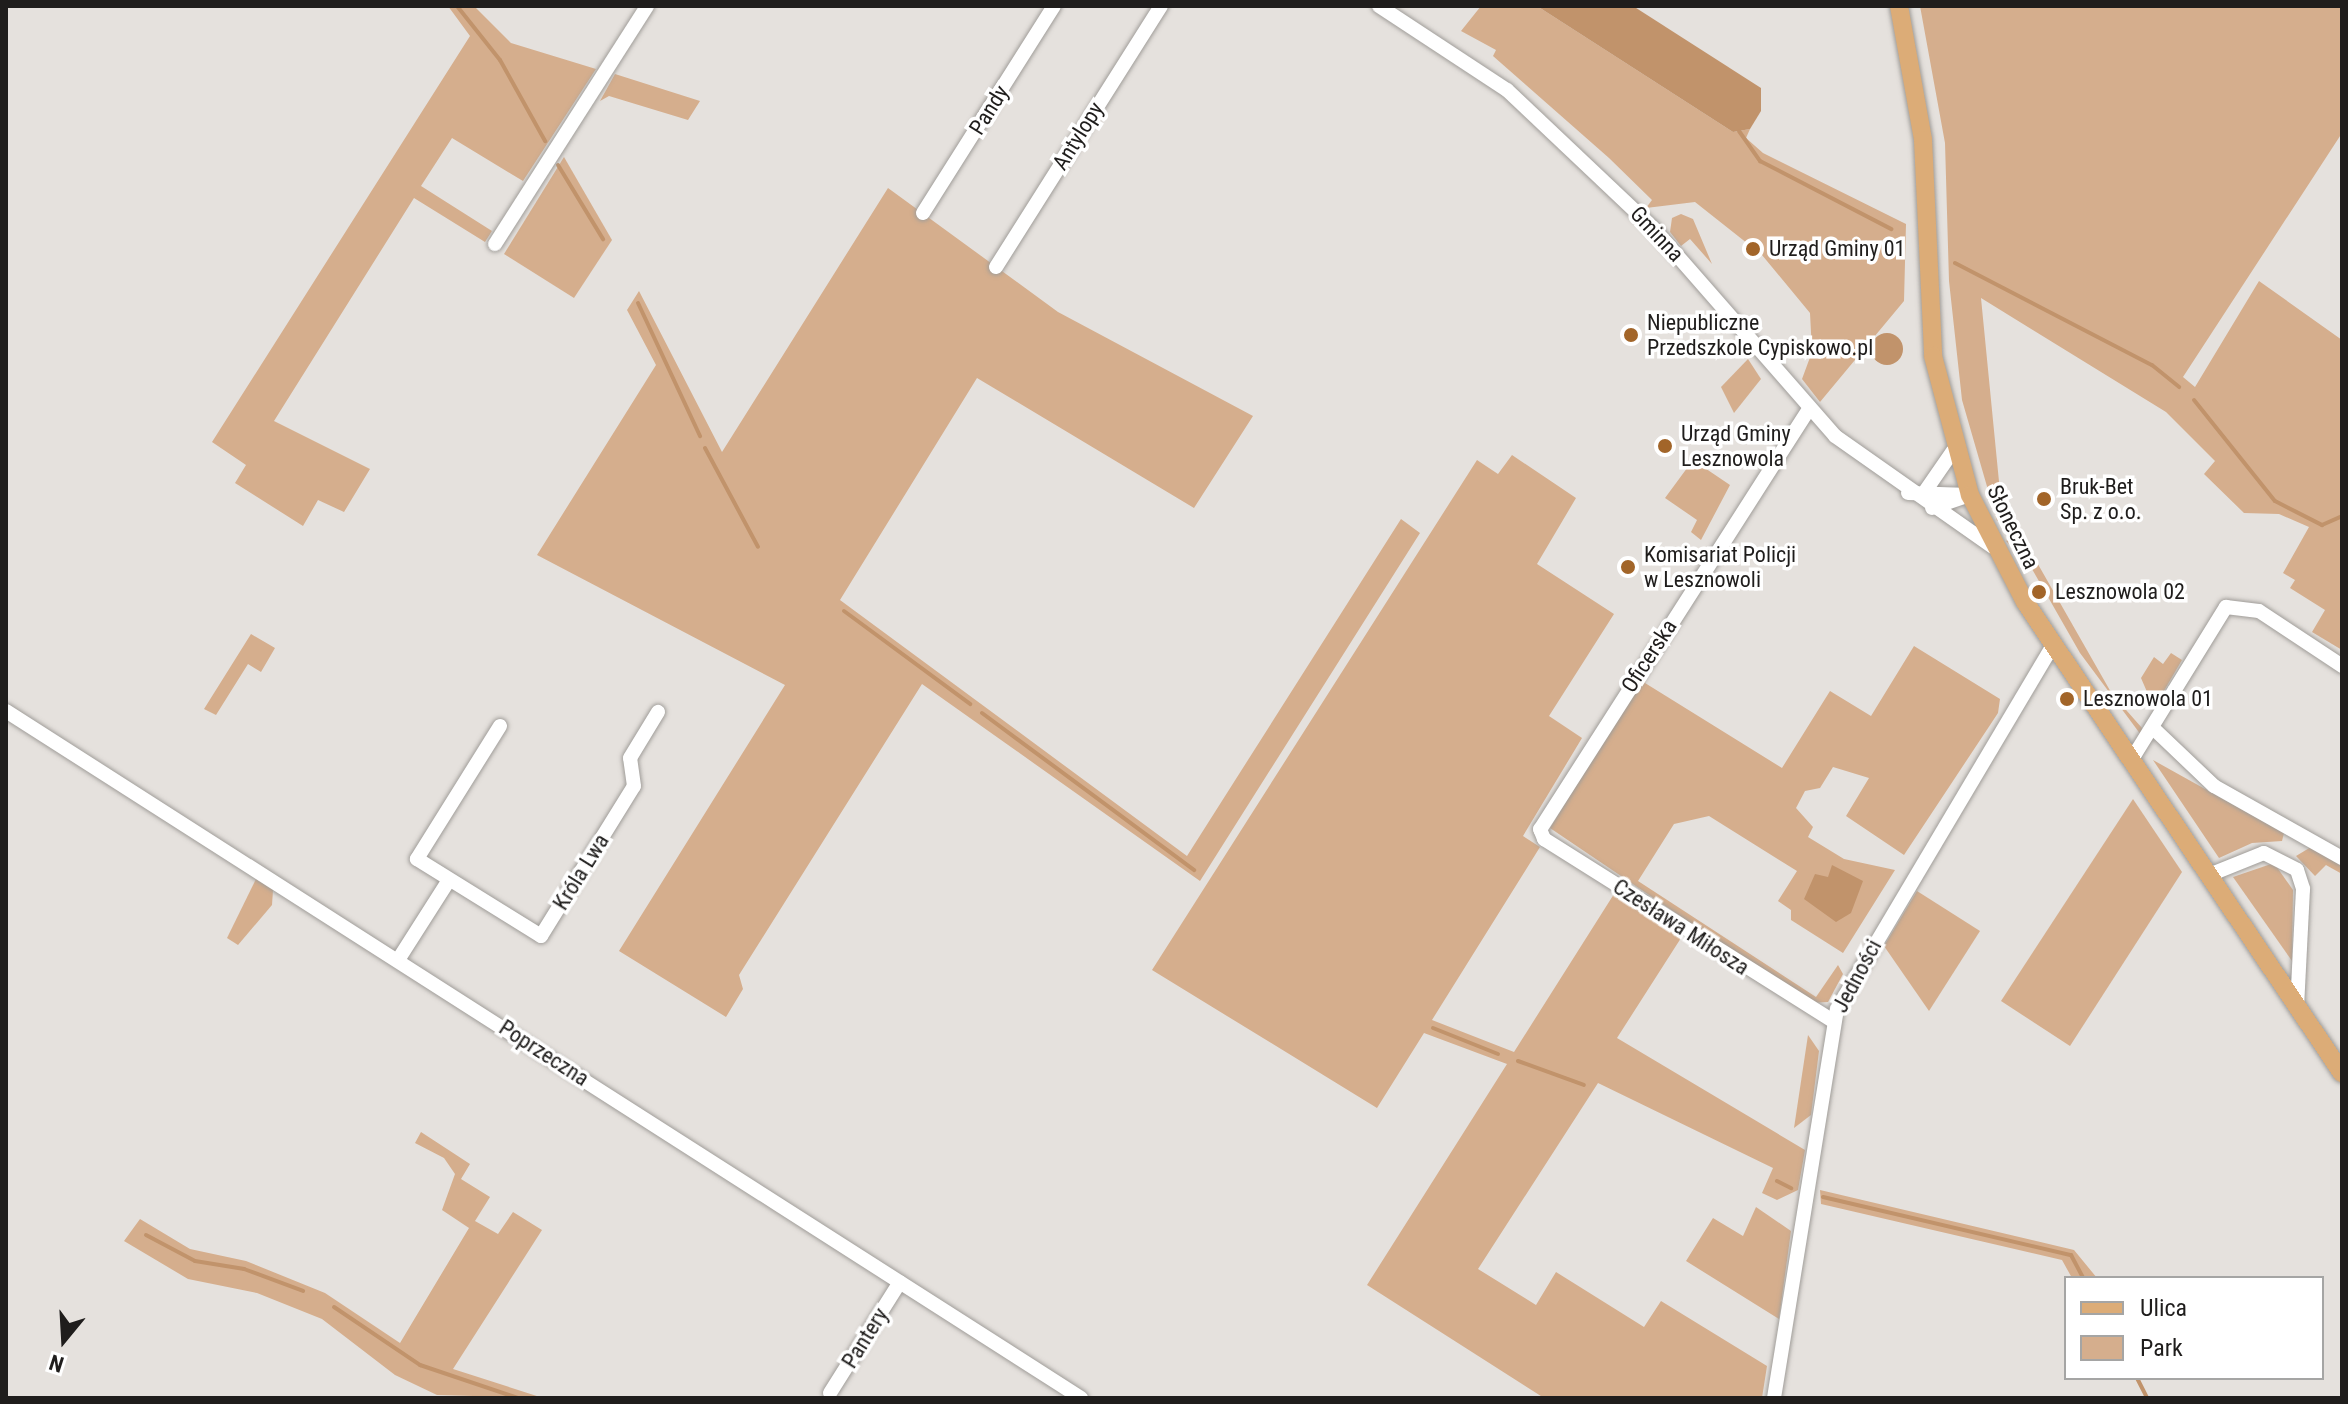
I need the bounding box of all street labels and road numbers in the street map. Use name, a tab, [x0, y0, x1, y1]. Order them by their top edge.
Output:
street label: Pandy	[964, 80, 1014, 140]
street label: Antylopy	[1047, 97, 1109, 175]
street label: Gminna	[1625, 201, 1689, 267]
street label: Słoneczna	[1981, 481, 2045, 573]
street label: Oficerska	[1616, 615, 1682, 697]
street label: Króla Lwa	[547, 829, 615, 915]
street label: Czesława Miłosza	[1608, 873, 1754, 981]
street label: Jedności	[1827, 935, 1887, 1017]
street label: Poprzeczna	[494, 1014, 594, 1092]
street label: Pantery	[836, 1303, 894, 1373]

